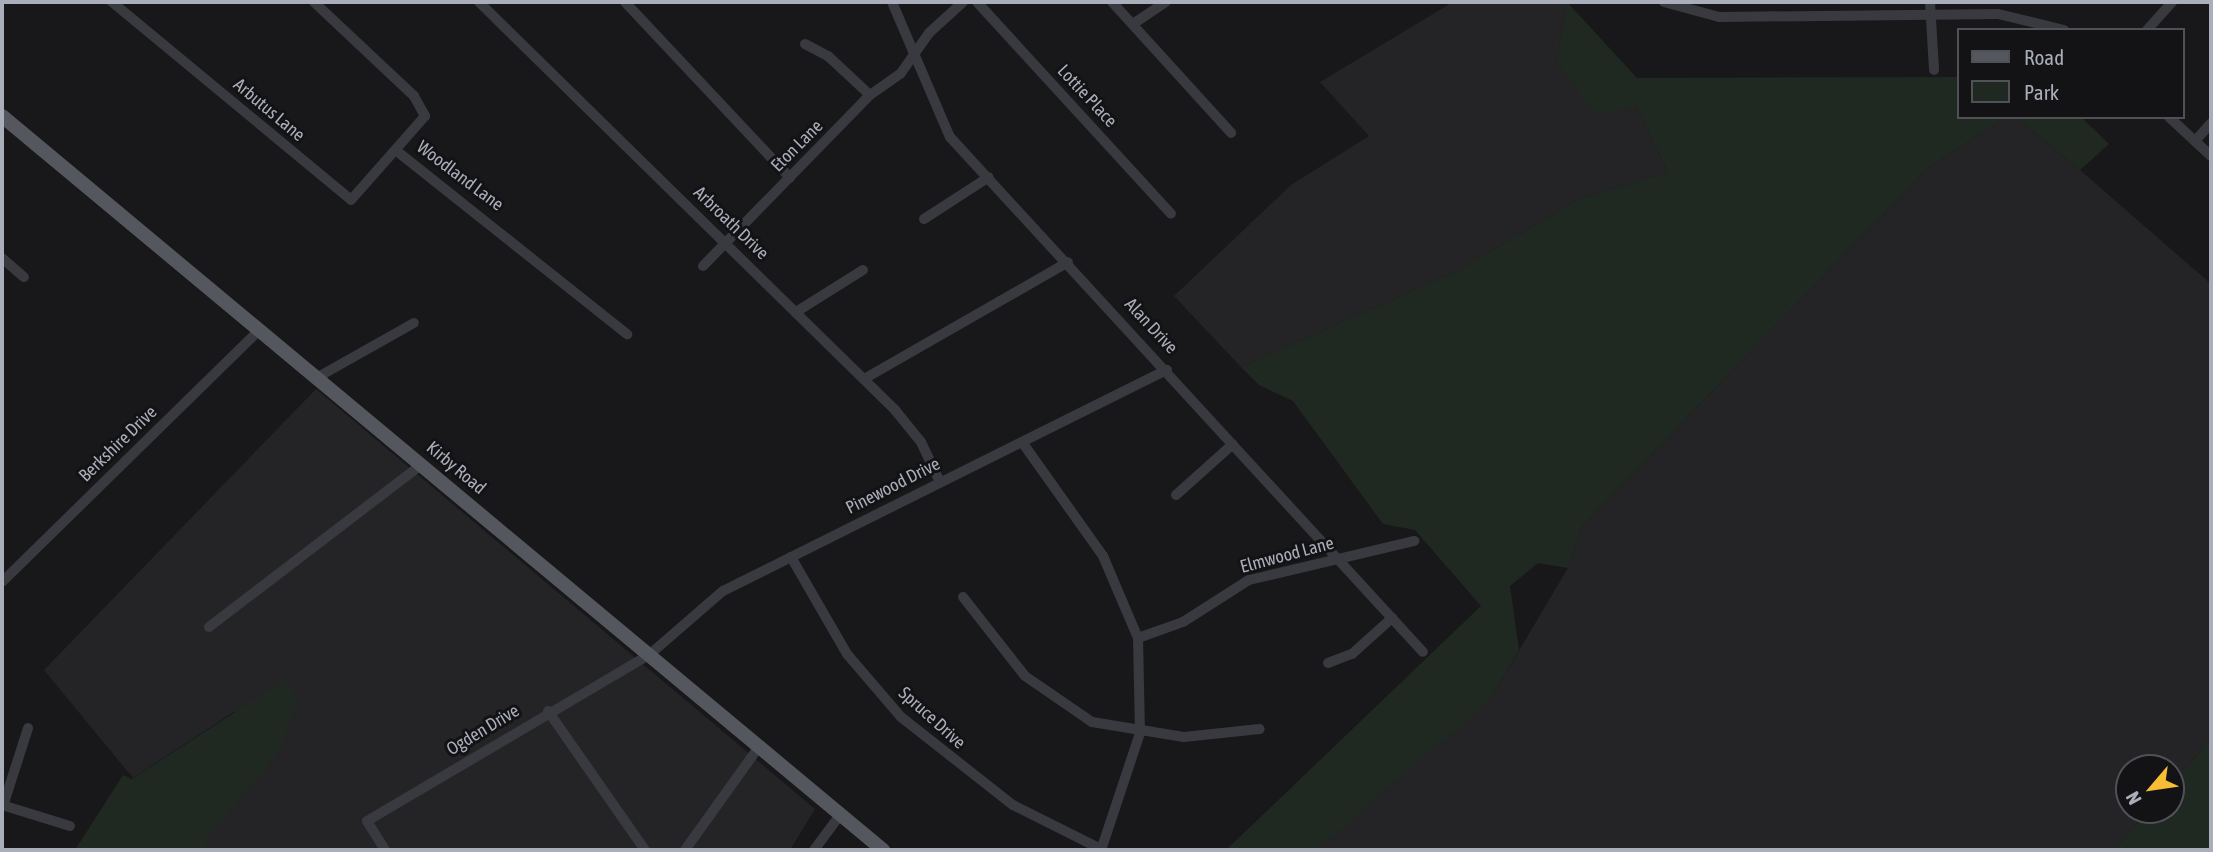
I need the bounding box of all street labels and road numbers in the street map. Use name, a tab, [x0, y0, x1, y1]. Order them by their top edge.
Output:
street label: Lottie Place	[1053, 60, 1121, 132]
street label: Arbutus Lane	[229, 74, 309, 146]
street label: Eton Lane	[767, 116, 827, 176]
street label: Woodland Lane	[412, 136, 508, 216]
street label: Arbroath Drive	[689, 182, 773, 264]
street label: Alan Drive	[1120, 294, 1182, 358]
street label: Berkshire Drive	[75, 401, 161, 487]
street label: Kirby Road	[422, 437, 490, 499]
street label: Pinewood Drive	[842, 453, 944, 519]
street label: Elmwood Lane	[1238, 532, 1336, 578]
street label: Spruce Drive	[894, 682, 970, 754]
street label: Ogden Drive	[443, 700, 523, 760]

